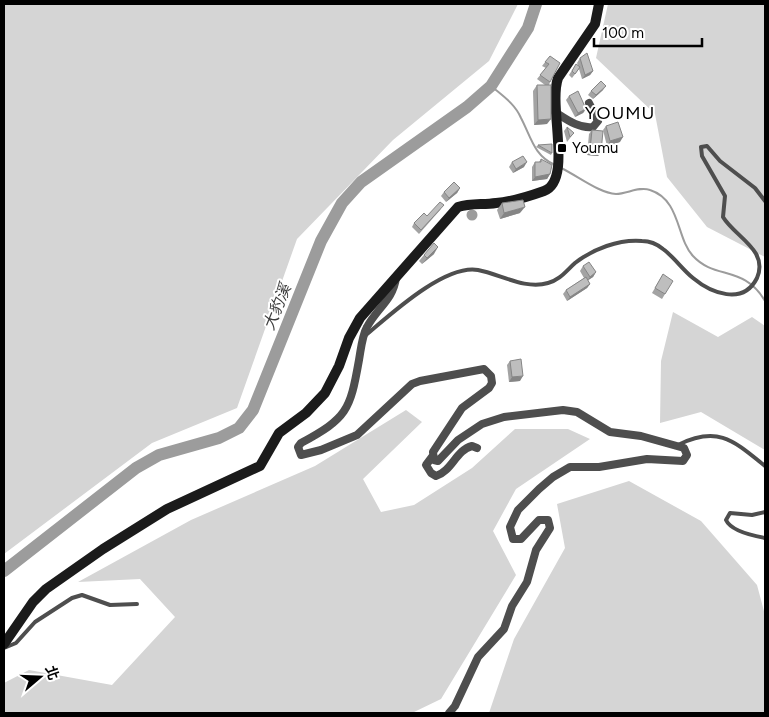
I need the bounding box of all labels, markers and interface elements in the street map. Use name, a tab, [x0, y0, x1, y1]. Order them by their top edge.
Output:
scale bar	[594, 15, 702, 47]
text: 100 m	[602, 24, 644, 42]
district label: YOUMU	[585, 102, 655, 124]
place label: Youmu	[572, 139, 618, 157]
marker: Youmu	[556, 142, 568, 154]
water label: 大豹溪	[259, 279, 296, 333]
north arrow	[15, 652, 65, 702]
text: 北	[42, 664, 62, 682]

